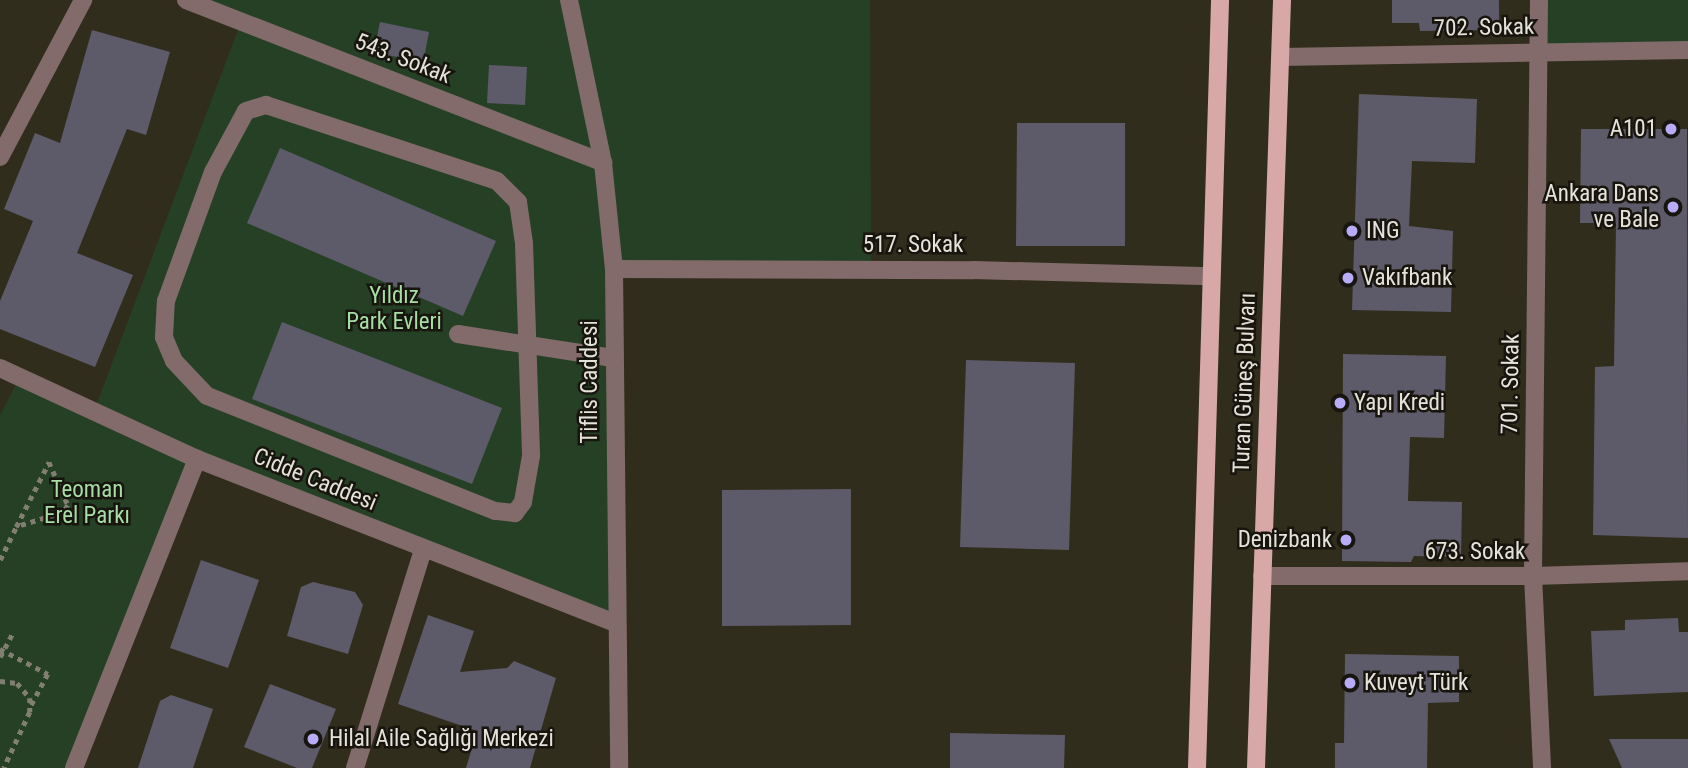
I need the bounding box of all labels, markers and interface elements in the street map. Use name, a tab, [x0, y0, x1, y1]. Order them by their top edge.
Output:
street label: 702. Sokak	[1433, 13, 1535, 43]
street label: 543. Sokak	[351, 28, 455, 90]
place label: A101	[1610, 115, 1657, 143]
marker: A101	[1663, 121, 1679, 137]
place label: Ankara Dans ve Bale	[1545, 180, 1659, 234]
marker: Ankara Dans ve Bale	[1665, 199, 1681, 215]
place label: ING	[1366, 217, 1400, 245]
marker: ING	[1344, 223, 1360, 239]
street label: 517. Sokak	[863, 231, 963, 259]
place label: Vakıfbank	[1362, 264, 1452, 292]
marker: Vakıfbank	[1340, 270, 1356, 286]
park label: Yıldız Park Evleri	[346, 282, 442, 336]
street label: Turan Güneş Bulvarı	[1228, 292, 1262, 474]
street label: Tiflis Caddesi	[576, 320, 604, 444]
street label: 701. Sokak	[1496, 333, 1526, 435]
place label: Yapı Kredi	[1354, 389, 1445, 417]
marker: Yapı Kredi	[1332, 395, 1348, 411]
street label: Cidde Caddesi	[249, 443, 381, 517]
park label: Teoman Erel Parkı	[44, 476, 130, 530]
place label: Denizbank	[1238, 526, 1332, 554]
marker: Denizbank	[1338, 532, 1354, 548]
street label: 673. Sokak	[1425, 538, 1525, 566]
place label: Kuveyt Türk	[1364, 669, 1469, 697]
marker: Kuveyt Türk	[1342, 675, 1358, 691]
place label: Hilal Aile Sağlığı Merkezi	[329, 725, 554, 753]
marker: Hilal Aile Sağlığı Merkezi	[303, 729, 323, 749]

